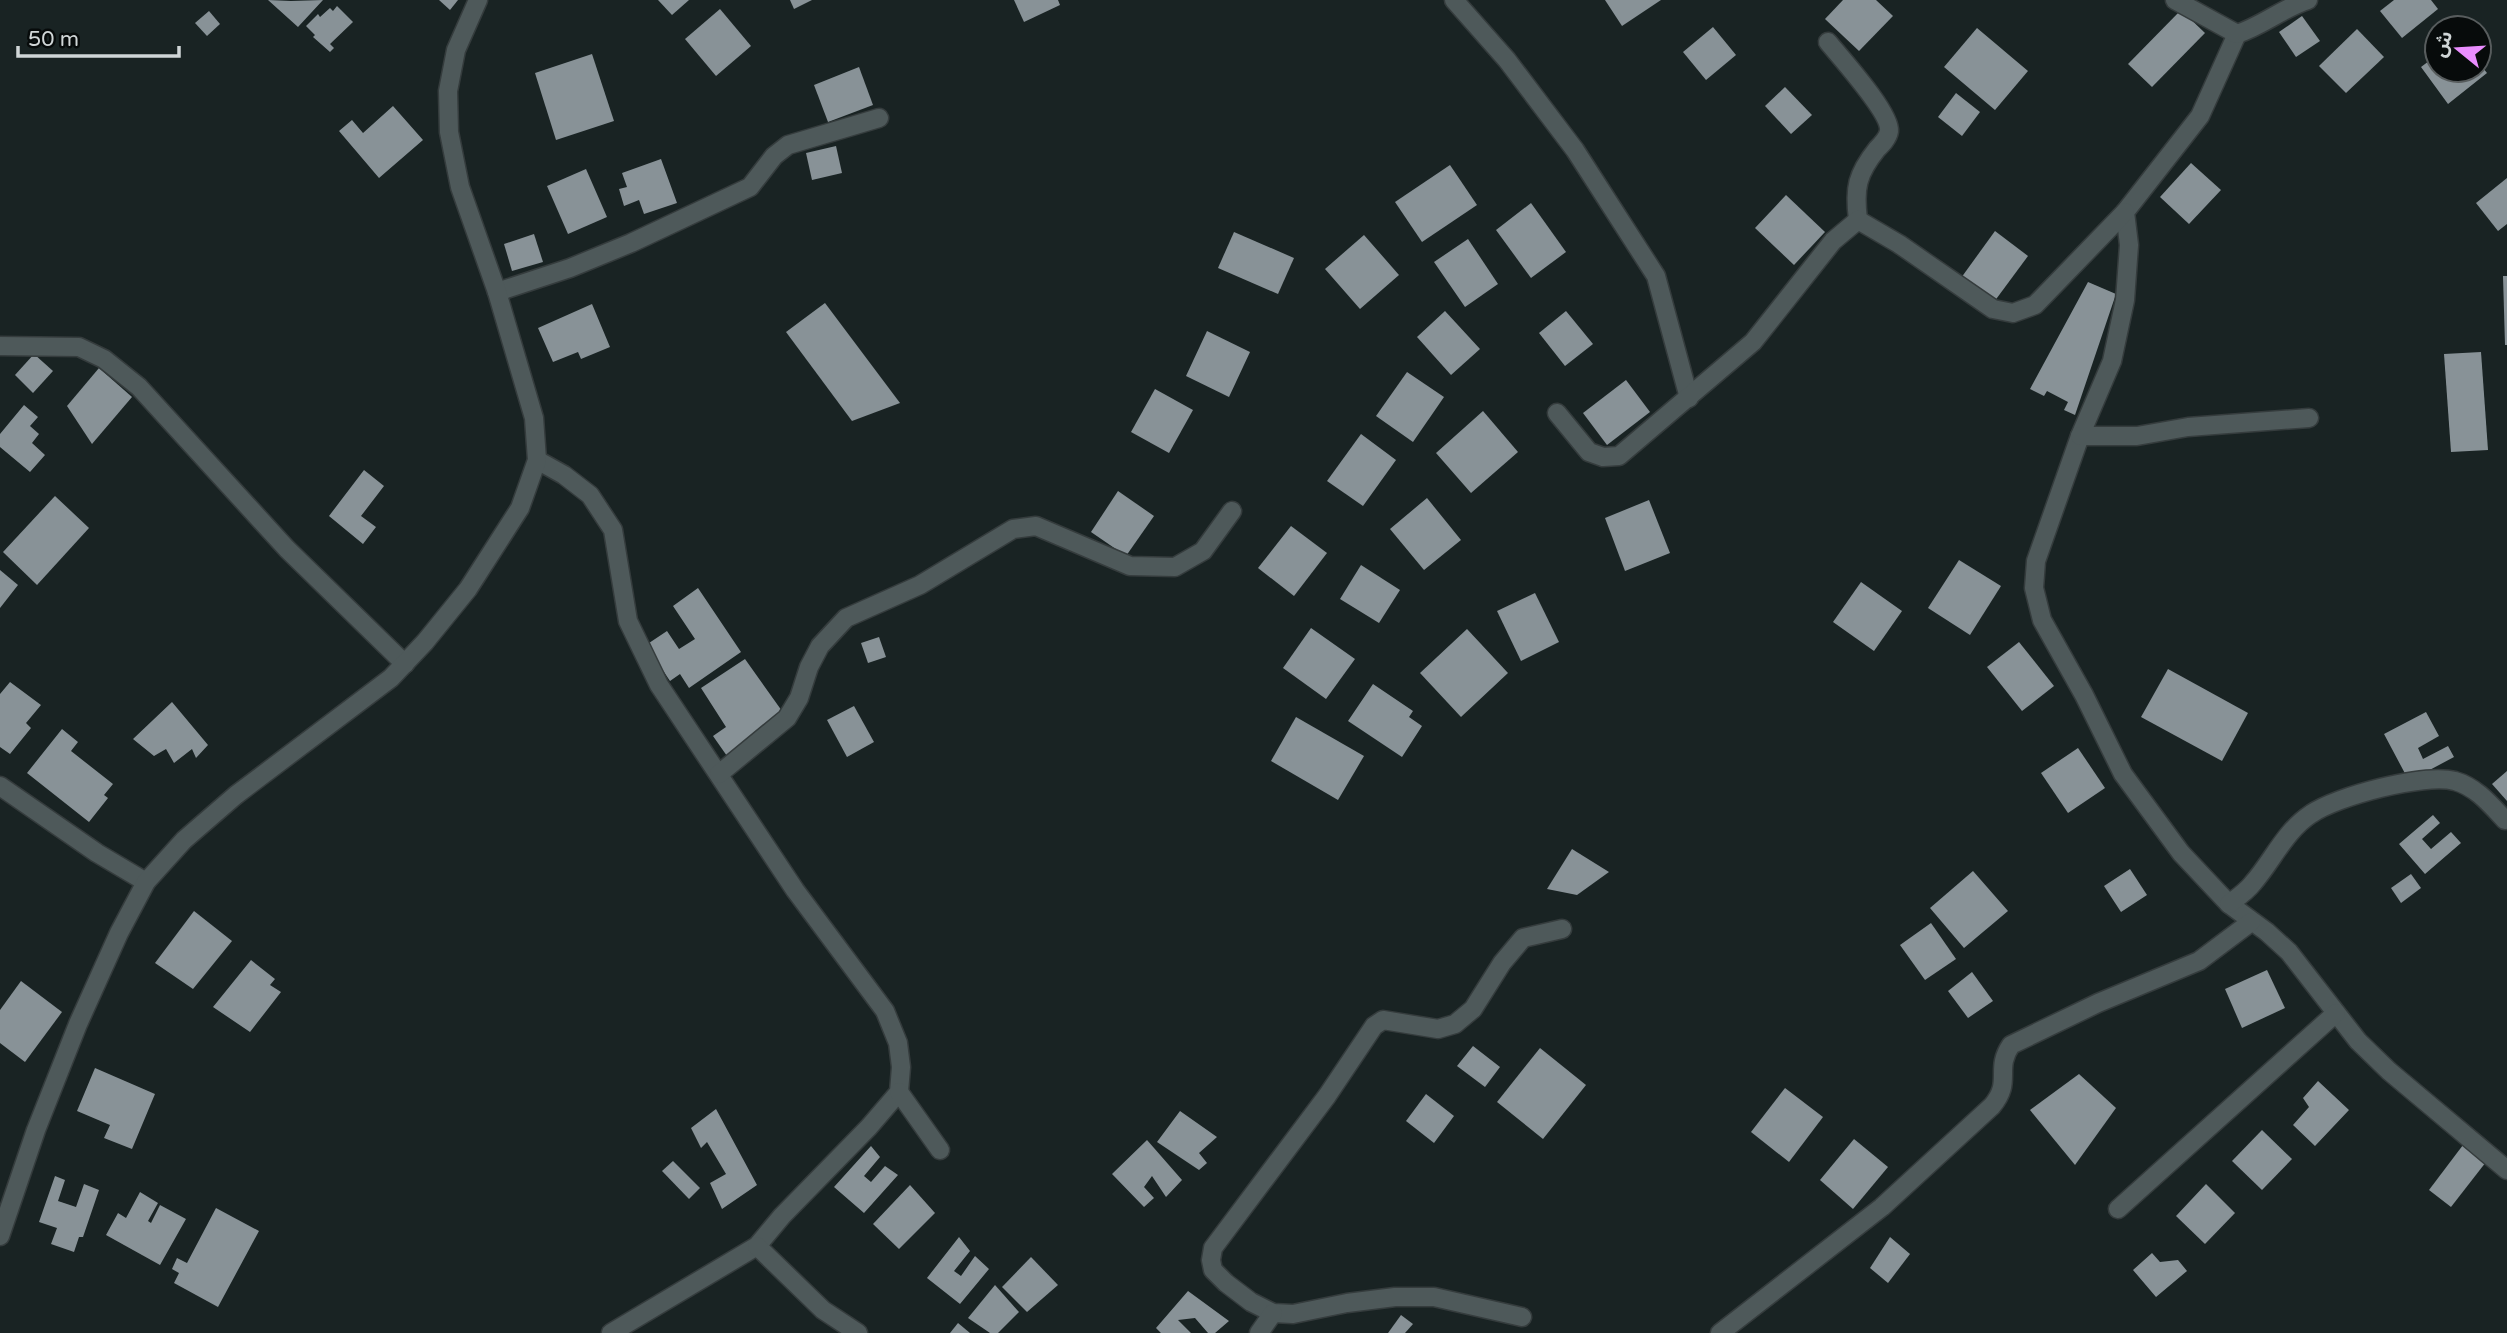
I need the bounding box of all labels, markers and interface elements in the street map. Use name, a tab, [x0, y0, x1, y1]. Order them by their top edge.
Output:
scale bar	[18, 14, 178, 58]
north arrow	[2423, 14, 2493, 84]
text: 50 m	[28, 27, 79, 52]
text: ش	[2428, 28, 2457, 60]

